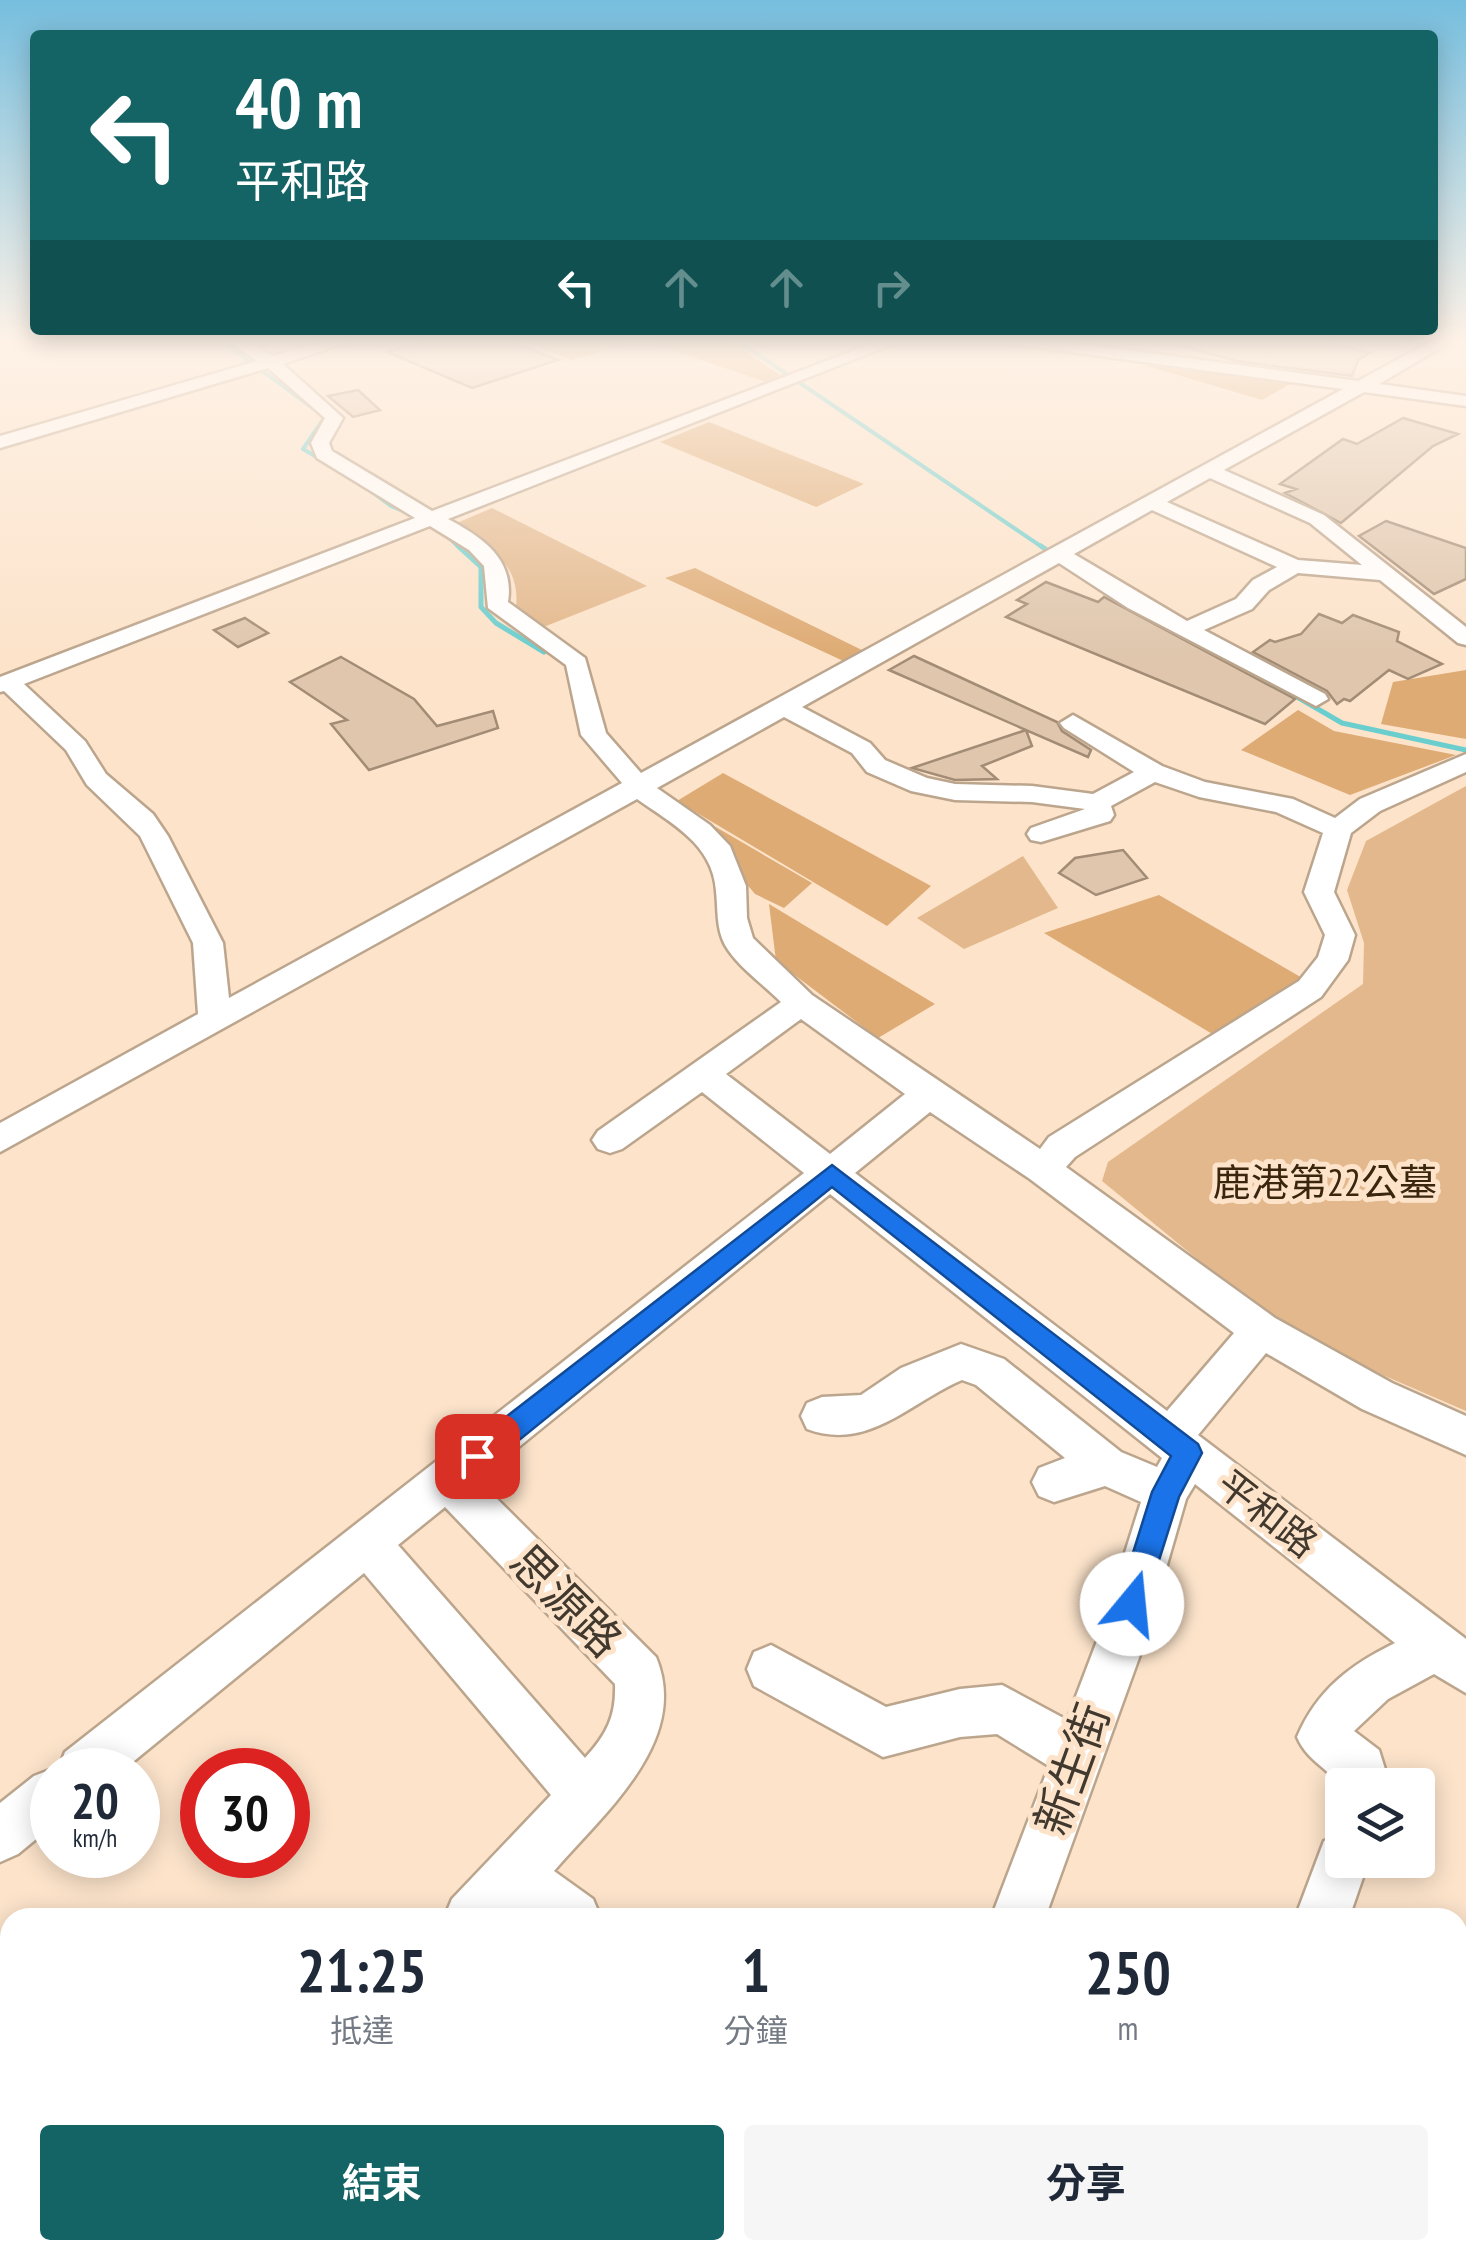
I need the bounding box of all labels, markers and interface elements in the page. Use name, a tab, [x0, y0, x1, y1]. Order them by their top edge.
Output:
text: 40 m	[235, 57, 363, 147]
icon: left	[70, 70, 200, 200]
text: 平和路	[235, 151, 370, 209]
icon: left	[549, 260, 604, 315]
icon: ahead	[654, 260, 709, 315]
icon: ahead	[759, 260, 814, 315]
icon: right	[864, 260, 919, 315]
park label: 鹿港第22公墓	[1213, 1157, 1437, 1206]
pin	[435, 1414, 520, 1499]
icon: arrive	[450, 1429, 505, 1484]
street label: 平和路	[1208, 1458, 1328, 1567]
street label: 思源路	[498, 1532, 635, 1669]
position arrow	[1080, 1552, 1184, 1656]
street label: 新生街	[1021, 1695, 1121, 1842]
speed limit sign: 30	[180, 1748, 310, 1878]
text: 20	[71, 1768, 119, 1833]
map controls	[1325, 1768, 1435, 1878]
button: layers	[1325, 1768, 1435, 1878]
text: km/h	[73, 1822, 117, 1854]
text: 21:25	[297, 1931, 427, 2009]
text: 1	[742, 1931, 770, 2009]
text: 250	[1085, 1933, 1171, 2011]
text: m	[1117, 2007, 1138, 2049]
text: 抵達	[330, 2009, 394, 2051]
text: 分鐘	[724, 2009, 788, 2051]
button: 結束	[40, 2125, 724, 2240]
button: 分享	[744, 2125, 1428, 2240]

